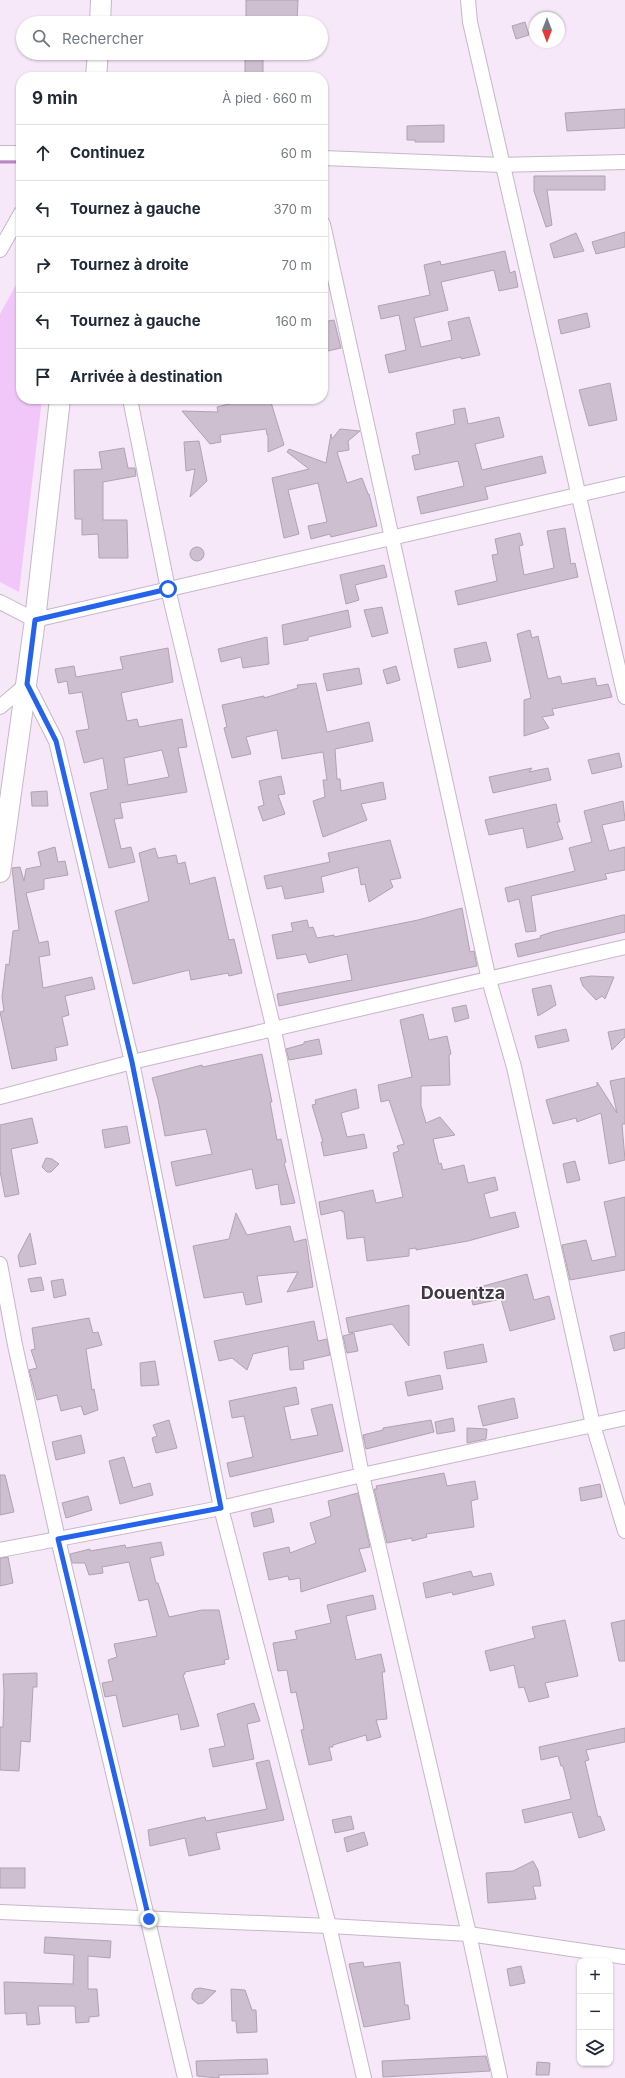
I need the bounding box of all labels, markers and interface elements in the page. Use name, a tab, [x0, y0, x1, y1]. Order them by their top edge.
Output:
north arrow	[529, 12, 565, 48]
search box	[16, 16, 328, 60]
icon: search	[30, 27, 52, 49]
text: Rechercher	[62, 29, 144, 48]
text: 9 min	[32, 88, 78, 108]
text: À pied · 660 m	[222, 90, 312, 106]
icon: ahead	[32, 142, 54, 164]
text: Continuez	[70, 143, 145, 162]
text: 60 m	[281, 145, 312, 161]
icon: left	[32, 198, 54, 220]
text: Tournez à gauche	[70, 199, 201, 218]
text: 370 m	[274, 201, 312, 217]
icon: right	[32, 254, 54, 276]
text: Tournez à droite	[70, 255, 189, 274]
text: 70 m	[282, 257, 312, 273]
icon: left	[32, 310, 54, 332]
text: Tournez à gauche	[70, 311, 201, 330]
text: 160 m	[275, 313, 312, 329]
icon: arrive	[32, 366, 54, 388]
text: Arrivée à destination	[70, 367, 223, 386]
route start	[159, 580, 177, 598]
district label: Douentza	[421, 1282, 505, 1303]
route end	[140, 1910, 158, 1928]
map controls	[577, 1958, 613, 2066]
button: +	[577, 1958, 613, 1994]
button: −	[577, 1994, 613, 2030]
button: layers	[577, 2030, 613, 2066]

